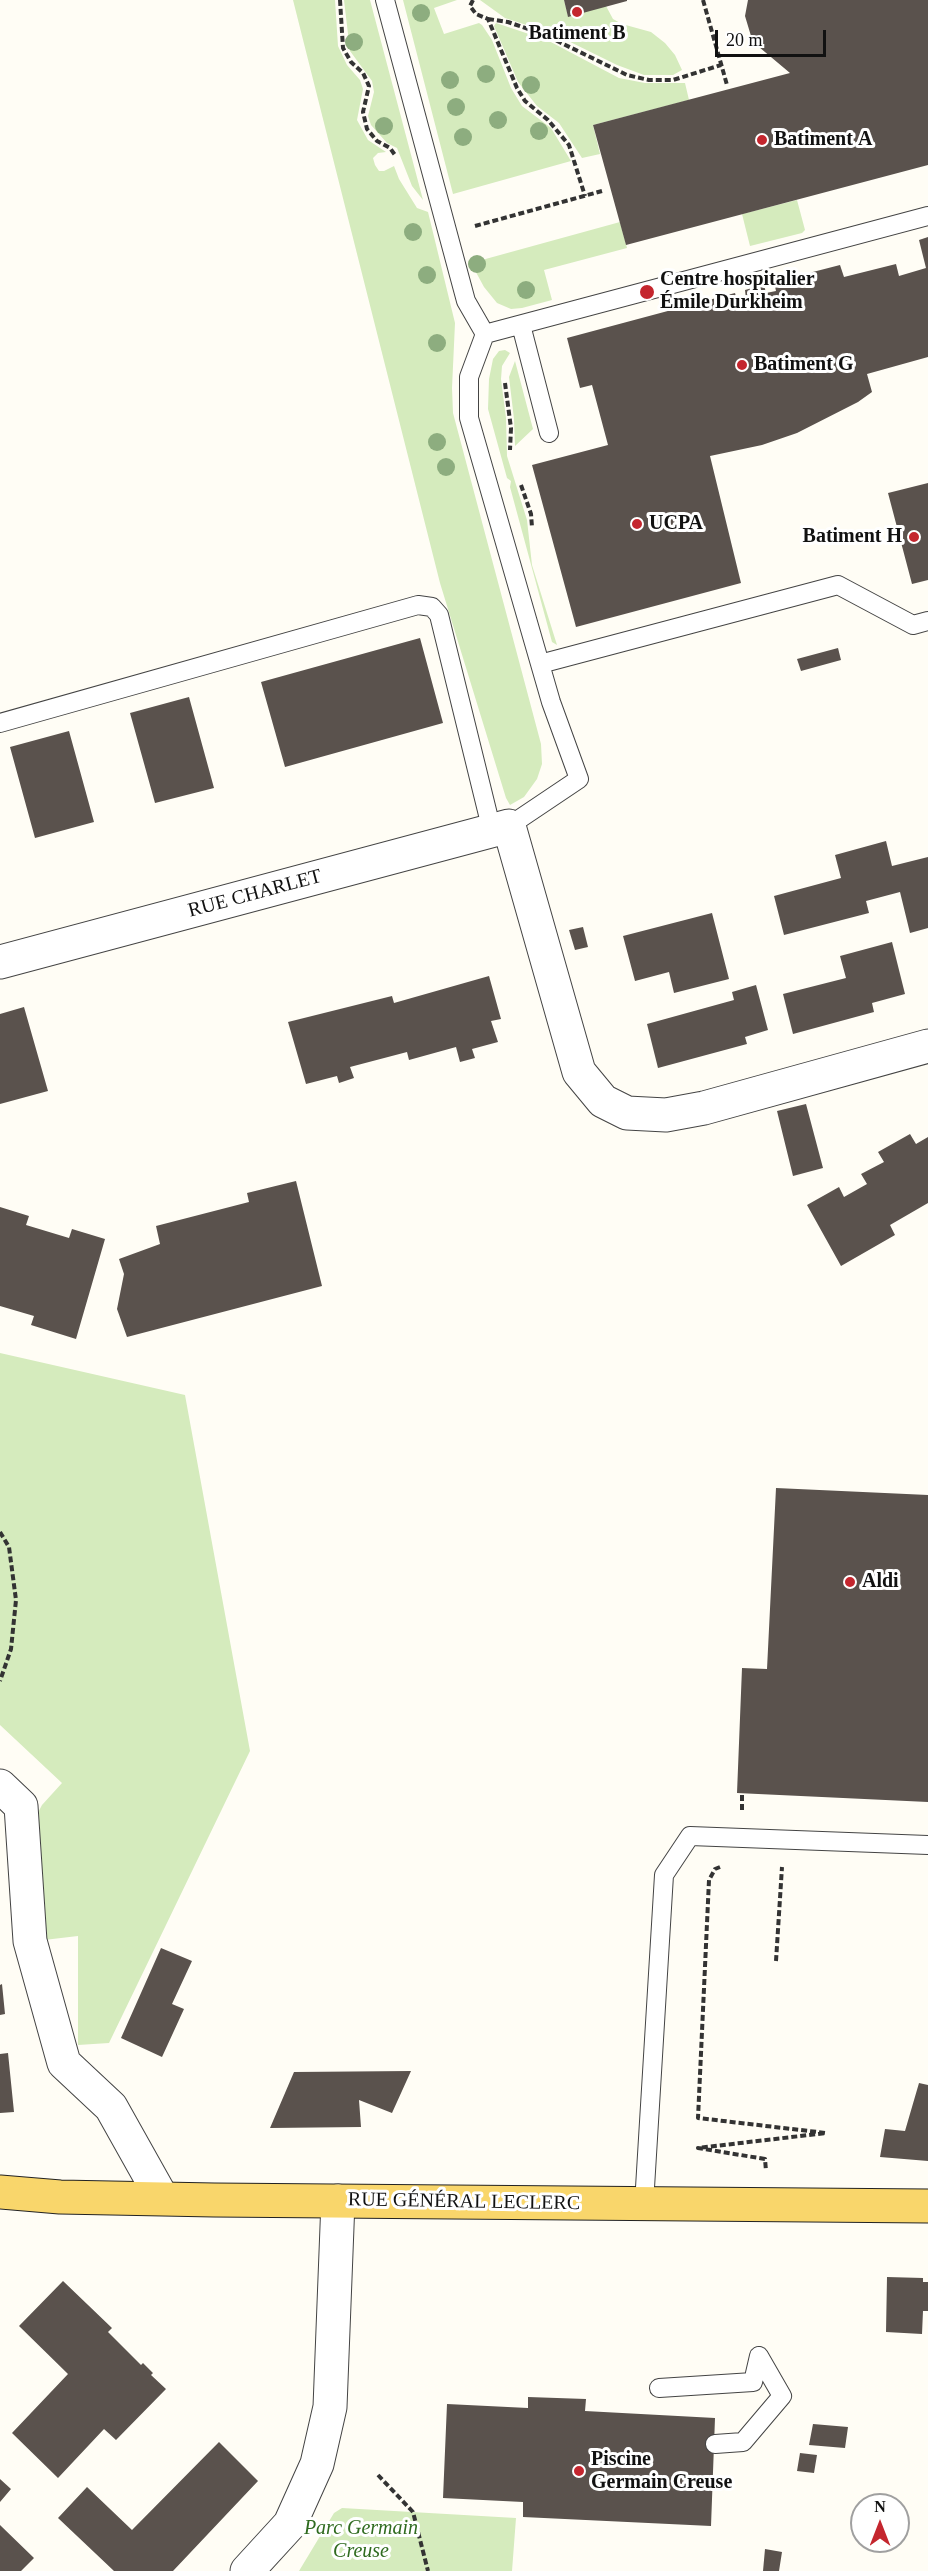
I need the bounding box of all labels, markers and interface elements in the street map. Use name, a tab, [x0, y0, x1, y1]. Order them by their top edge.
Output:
marker: Batiment B	[570, 5, 584, 19]
scale bar	[718, 18, 829, 56]
place label: Batiment B	[528, 22, 626, 46]
text: 20 m	[726, 30, 763, 50]
place label: Batiment A	[774, 128, 872, 152]
marker: Batiment A	[755, 133, 769, 147]
place label: Centre hospitalier Émile Durkheim	[660, 268, 815, 315]
marker: Centre hospitalier Émile Durkheim	[638, 283, 656, 301]
place label: Batiment G	[754, 353, 853, 377]
marker: Batiment G	[735, 358, 749, 372]
place label: UCPA	[649, 512, 703, 536]
marker: UCPA	[630, 517, 644, 531]
place label: Batiment H	[803, 525, 902, 549]
marker: Batiment H	[907, 530, 921, 544]
street label: RUE CHARLET	[186, 865, 324, 923]
place label: Aldi	[862, 1570, 899, 1594]
marker: Aldi	[843, 1575, 857, 1589]
street label: RUE GÉNÉRAL LECLERC	[348, 2188, 580, 2216]
place label: Piscine Germain Creuse	[591, 2448, 732, 2495]
marker: Piscine Germain Creuse	[572, 2464, 586, 2478]
north arrow	[850, 2493, 910, 2553]
text: N	[874, 2498, 886, 2515]
park label: Parc Germain Creuse	[304, 2517, 418, 2564]

